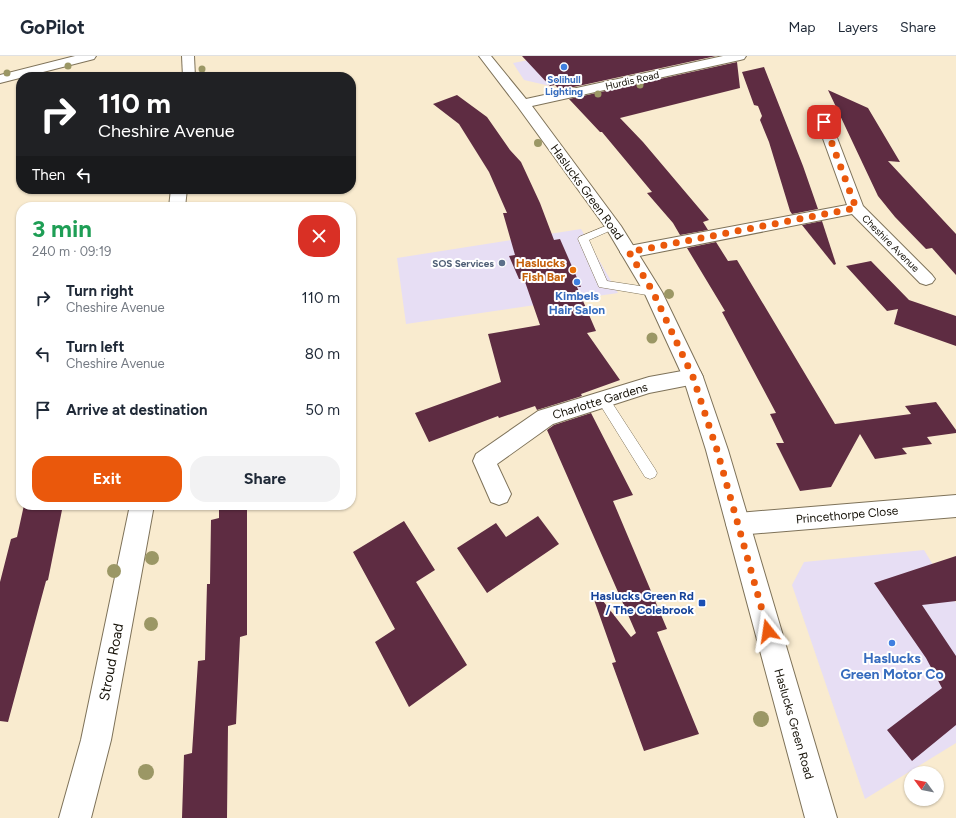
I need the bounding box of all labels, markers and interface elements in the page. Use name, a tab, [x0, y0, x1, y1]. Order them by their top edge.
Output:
text: GoPilot	[20, 16, 85, 39]
text: Map	[788, 19, 816, 36]
text: Layers	[838, 19, 878, 36]
text: Share	[900, 19, 936, 36]
marker: Solihull Lighting	[559, 62, 569, 72]
street label: Hurdis Road	[604, 68, 660, 93]
place label: Solihull Lighting	[545, 73, 583, 98]
text: 110 m	[98, 86, 171, 120]
icon: right	[32, 88, 84, 140]
pin	[807, 105, 841, 139]
icon: arrive	[813, 111, 835, 133]
text: Cheshire Avenue	[98, 120, 235, 142]
street label: Haslucks Green Road	[548, 142, 626, 242]
icon: left	[73, 164, 95, 186]
text: Then	[32, 166, 65, 184]
street label: Cheshire Avenue	[859, 212, 922, 275]
text: 3 min	[32, 214, 92, 243]
button: close	[298, 215, 340, 257]
text: 240 m · 09:19	[32, 244, 111, 259]
place label: Haslucks Fish Bar	[516, 256, 565, 284]
place label: SOS Services	[432, 257, 494, 270]
marker: SOS Services	[497, 258, 507, 268]
marker: Haslucks Fish Bar	[568, 265, 578, 275]
marker: Kimbels Hair Salon	[572, 277, 582, 287]
text: Turn right	[66, 282, 134, 300]
icon: right	[32, 287, 54, 309]
text: 110 m	[302, 289, 340, 307]
place label: Kimbels Hair Salon	[549, 289, 605, 317]
text: Cheshire Avenue	[66, 300, 165, 315]
text: Turn left	[66, 338, 124, 356]
icon: left	[32, 343, 54, 365]
text: 80 m	[305, 345, 340, 363]
text: Cheshire Avenue	[66, 356, 165, 371]
street label: Charlotte Gardens	[551, 380, 650, 422]
icon: arrive	[32, 399, 54, 421]
text: Arrive at destination	[66, 401, 207, 419]
text: 50 m	[305, 401, 340, 419]
button: Exit	[32, 456, 182, 502]
button: Share	[190, 456, 340, 502]
street label: Princethorpe Close	[795, 504, 899, 526]
place label: Haslucks Green Rd / The Colebrook	[590, 589, 695, 617]
marker: Haslucks Green Rd / The Colebrook	[697, 598, 707, 608]
position arrow	[747, 610, 789, 652]
street label: Stroud Road	[96, 622, 127, 702]
marker: Haslucks Green Motor Co	[887, 638, 897, 648]
place label: Haslucks Green Motor Co	[840, 650, 944, 683]
street label: Haslucks Green Road	[771, 667, 817, 781]
north arrow	[904, 766, 944, 806]
map controls	[904, 766, 944, 806]

